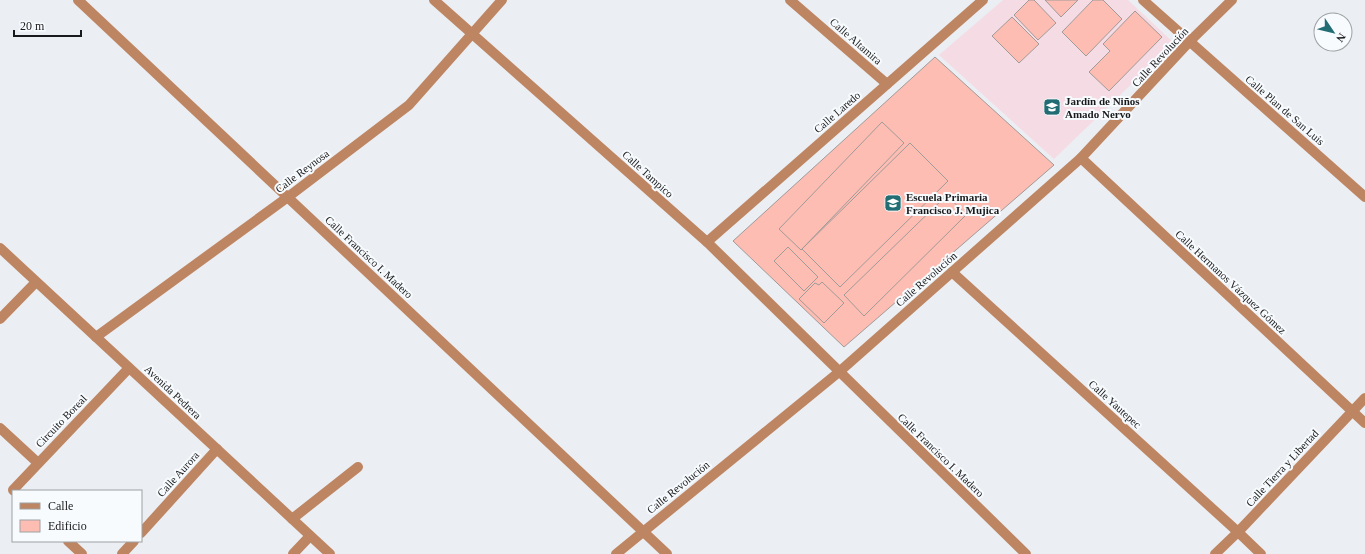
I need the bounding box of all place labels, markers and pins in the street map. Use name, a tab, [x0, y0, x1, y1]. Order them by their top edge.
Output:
place label: Jardín de Niños Amado Nervo	[1065, 95, 1140, 120]
school or university icon: Jardín de Niños Amado Nervo	[1042, 97, 1062, 117]
place label: Escuela Primaria Francisco J. Mujica	[906, 191, 1000, 216]
school or university icon: Escuela Primaria Francisco J. Mujica	[883, 193, 903, 213]

